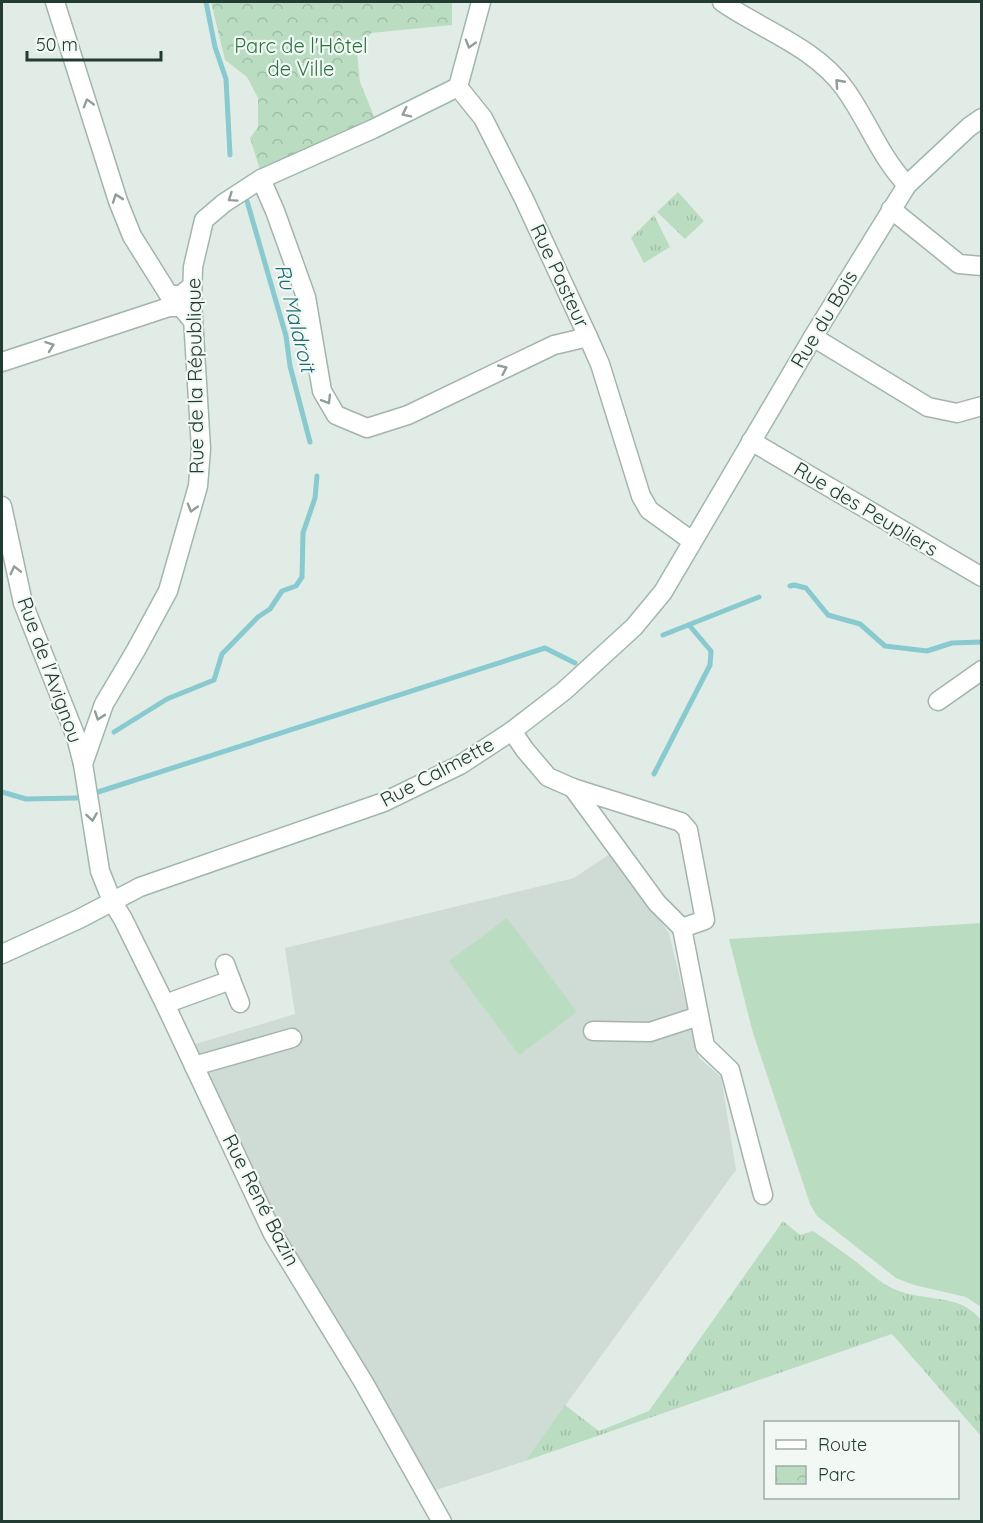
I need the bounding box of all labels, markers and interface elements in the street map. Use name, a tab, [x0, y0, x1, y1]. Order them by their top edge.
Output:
scale bar	[27, 24, 160, 62]
text: 50 m	[36, 33, 78, 56]
park label: Parc de l'Hôtel de Ville	[234, 33, 368, 81]
one-way arrow	[465, 38, 477, 49]
one-way arrow	[835, 80, 846, 90]
one-way arrow	[83, 99, 95, 109]
one-way arrow	[401, 105, 412, 117]
one-way arrow	[228, 191, 239, 202]
one-way arrow	[112, 193, 125, 204]
street label: Rue Pasteur	[526, 220, 596, 332]
water label: Ru Maldroit	[270, 261, 323, 377]
street label: Rue du Bois	[785, 265, 862, 372]
street label: Rue de la République	[180, 278, 209, 474]
one-way arrow	[44, 340, 55, 353]
one-way arrow	[497, 365, 508, 377]
one-way arrow	[320, 394, 331, 404]
street label: Rue des Peupliers	[790, 456, 943, 561]
one-way arrow	[186, 503, 199, 513]
one-way arrow	[10, 565, 23, 575]
street label: Rue de l'Avignou	[12, 593, 88, 746]
one-way arrow	[94, 710, 107, 721]
street label: Rue Calmette	[376, 731, 498, 812]
one-way arrow	[85, 812, 97, 822]
street label: Rue René Bazin	[217, 1130, 305, 1270]
legend	[764, 1421, 959, 1499]
text: Route	[818, 1433, 867, 1456]
text: Parc	[818, 1463, 855, 1486]

